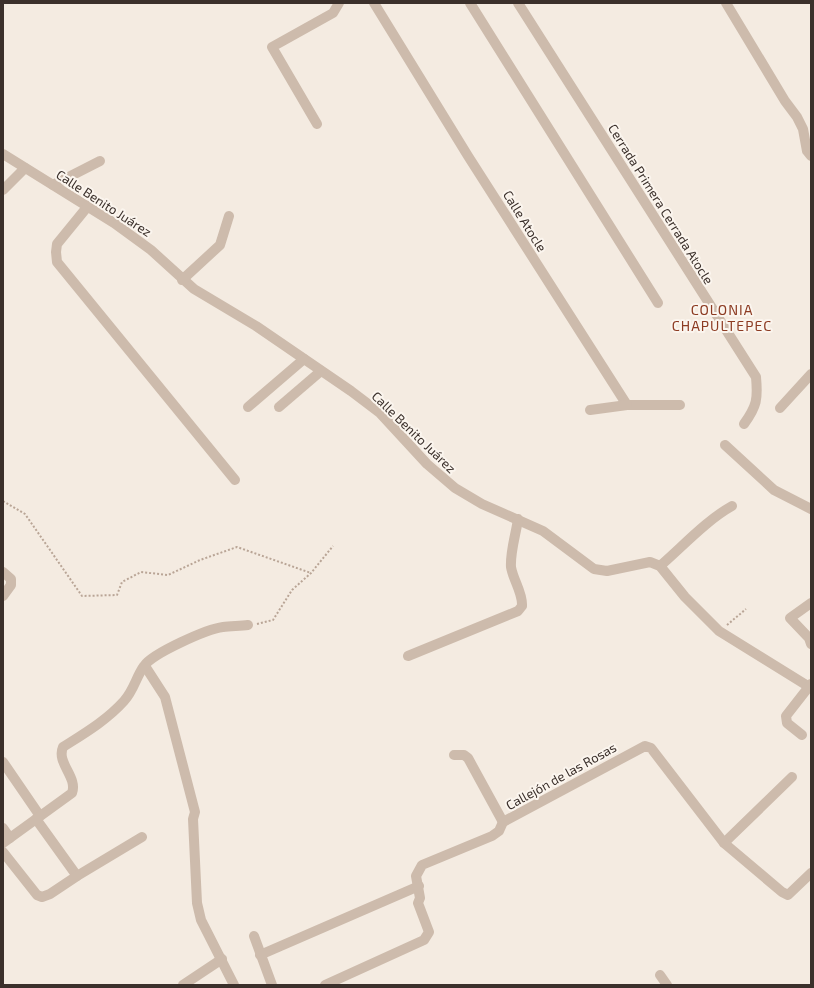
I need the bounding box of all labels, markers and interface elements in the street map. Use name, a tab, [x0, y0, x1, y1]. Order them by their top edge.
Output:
street label: Cerrada Primera Cerrada Atocle	[605, 121, 717, 287]
street label: Calle Benito Juárez	[53, 166, 155, 240]
street label: Calle Atocle	[500, 187, 550, 255]
district label: COLONIA CHAPULTEPEC	[672, 301, 772, 334]
street label: Calle Benito Juárez	[369, 388, 459, 476]
street label: Callejón de las Rosas	[503, 739, 619, 813]

